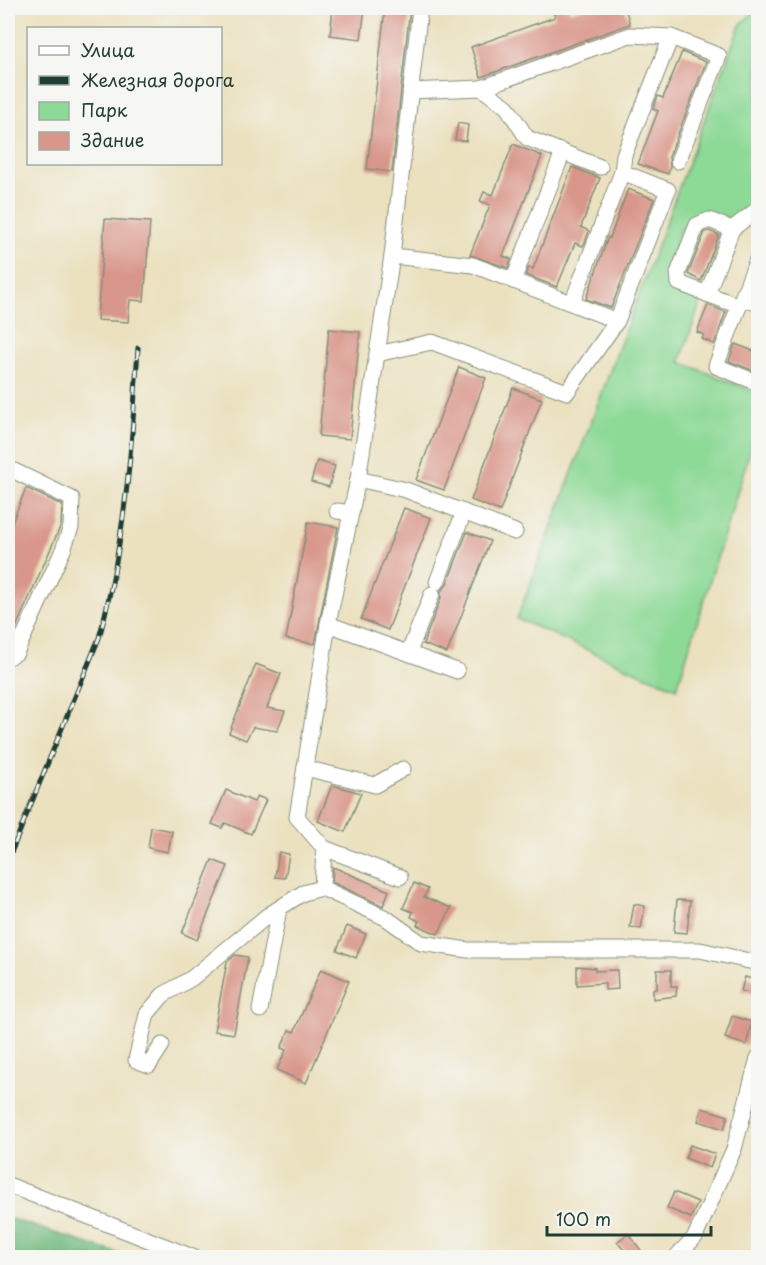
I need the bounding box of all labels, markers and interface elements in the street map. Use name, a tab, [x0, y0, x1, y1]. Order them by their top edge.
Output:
legend	[27, 27, 222, 165]
text: Улица	[81, 36, 135, 63]
text: Железная дорога	[81, 66, 235, 93]
text: Парк	[81, 96, 128, 123]
text: Здание	[81, 126, 144, 153]
scale bar	[547, 1199, 710, 1237]
text: 100 m	[556, 1205, 611, 1232]

